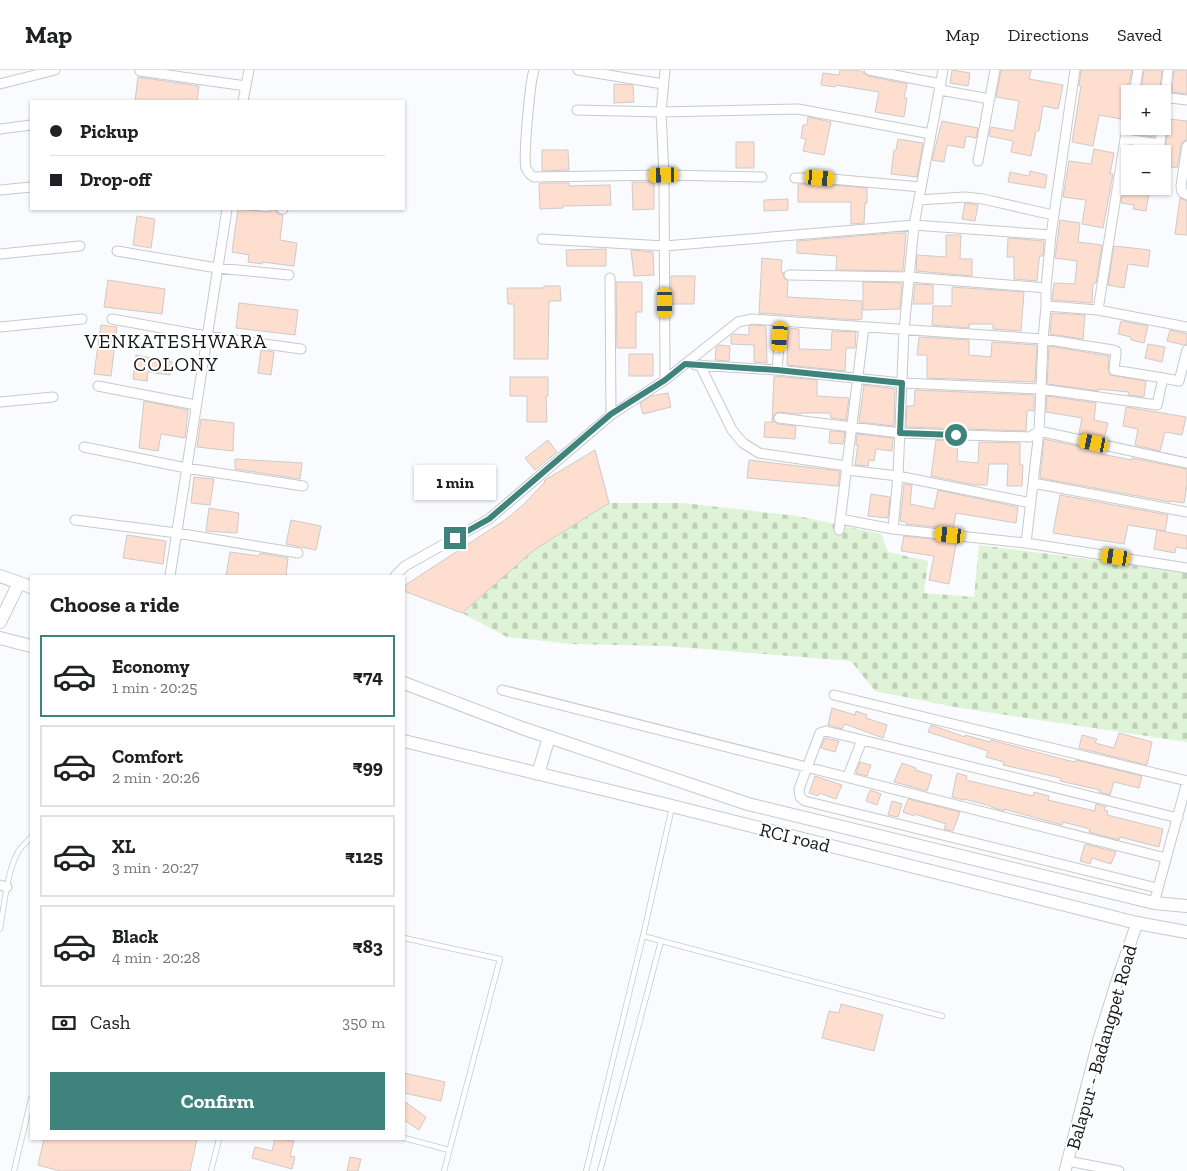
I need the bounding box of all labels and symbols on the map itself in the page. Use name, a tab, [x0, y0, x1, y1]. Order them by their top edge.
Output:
car	[648, 167, 679, 183]
car	[804, 169, 835, 187]
car	[657, 288, 672, 318]
car	[771, 322, 788, 352]
district label: VENKATESHWARA COLONY	[84, 329, 267, 376]
route start	[945, 424, 967, 446]
car	[1077, 433, 1110, 453]
callout: 1 min	[414, 466, 496, 500]
car	[934, 526, 965, 544]
route end	[444, 527, 466, 549]
car	[1100, 547, 1131, 567]
street label: RCI road	[757, 818, 833, 857]
street label: Balapur - Badangpet Road	[1061, 942, 1142, 1152]

